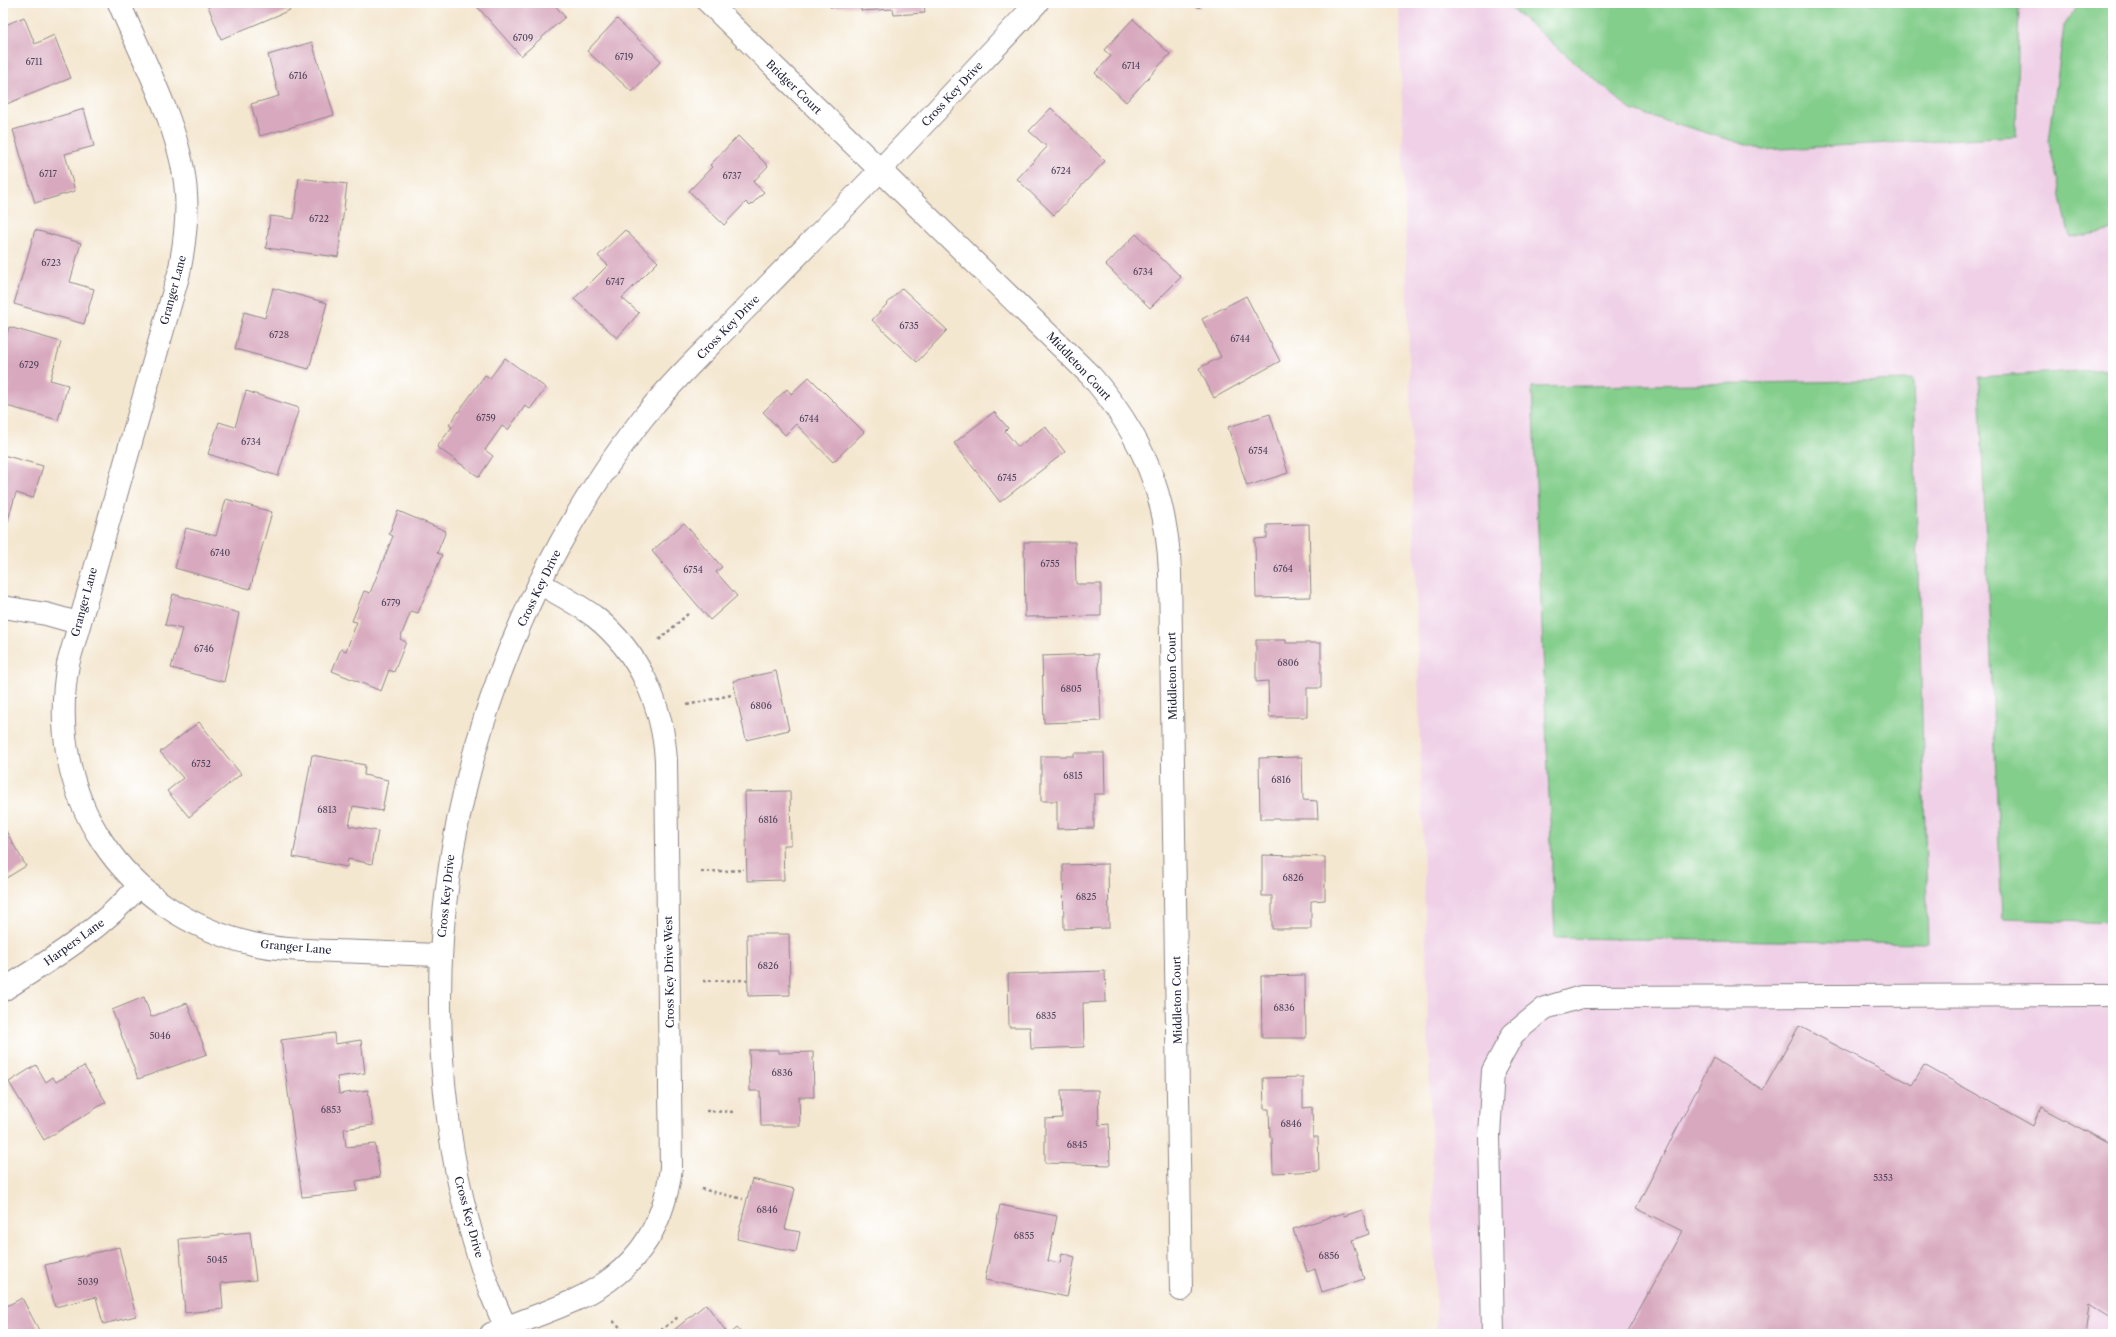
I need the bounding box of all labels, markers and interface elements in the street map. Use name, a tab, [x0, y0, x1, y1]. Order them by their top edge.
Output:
house number: 6709	[513, 32, 533, 43]
house number: 6719	[615, 51, 633, 62]
house number: 6711	[25, 56, 43, 67]
street label: Bridger Court	[763, 57, 825, 117]
street label: Cross Key Drive	[918, 59, 986, 129]
house number: 6714	[1122, 60, 1140, 71]
house number: 6716	[289, 70, 307, 81]
house number: 6724	[1051, 165, 1071, 176]
house number: 6717	[39, 168, 57, 179]
house number: 6737	[723, 170, 742, 181]
house number: 6722	[309, 213, 329, 224]
street label: Granger Lane	[157, 254, 189, 326]
house number: 6723	[41, 257, 61, 268]
house number: 6734	[1133, 266, 1153, 277]
house number: 6747	[606, 276, 625, 287]
street label: Cross Key Drive	[694, 292, 762, 362]
house number: 6735	[899, 320, 919, 331]
house number: 6728	[269, 329, 289, 340]
street label: Middleton Court	[1044, 329, 1114, 403]
house number: 6744	[1230, 333, 1250, 344]
house number: 6729	[19, 359, 39, 370]
house number: 6759	[476, 412, 496, 423]
house number: 6744	[799, 413, 819, 424]
house number: 6734	[241, 436, 261, 447]
house number: 6754	[1248, 445, 1268, 456]
house number: 6745	[997, 472, 1017, 483]
house number: 6740	[210, 547, 230, 558]
street label: Cross Key Drive	[514, 547, 564, 629]
house number: 6755	[1040, 558, 1060, 569]
house number: 6764	[1273, 563, 1293, 574]
house number: 6754	[683, 564, 703, 575]
street label: Granger Lane	[68, 566, 100, 638]
house number: 6779	[381, 597, 401, 608]
street label: Middleton Court	[1164, 632, 1180, 720]
house number: 6746	[194, 643, 214, 654]
house number: 6806	[1277, 657, 1299, 668]
house number: 6805	[1060, 683, 1082, 694]
house number: 6806	[750, 700, 772, 711]
house number: 6752	[191, 758, 211, 769]
house number: 6815	[1063, 770, 1083, 781]
house number: 6816	[1271, 774, 1291, 785]
house number: 6813	[317, 804, 337, 815]
house number: 6816	[758, 814, 778, 825]
street label: Cross Key Drive	[435, 854, 457, 938]
house number: 6826	[1282, 872, 1304, 883]
house number: 6825	[1076, 891, 1096, 902]
street label: Harpers Lane	[41, 915, 107, 969]
street label: Cross Key Drive West	[661, 916, 677, 1028]
street label: Granger Lane	[260, 937, 332, 957]
street label: Middleton Court	[1169, 956, 1185, 1044]
house number: 6826	[757, 960, 779, 971]
house number: 6836	[1274, 1002, 1294, 1013]
house number: 6835	[1036, 1010, 1056, 1021]
house number: 5046	[149, 1030, 171, 1041]
house number: 6836	[772, 1067, 792, 1078]
house number: 6853	[321, 1104, 341, 1115]
house number: 6846	[1280, 1118, 1302, 1129]
house number: 6845	[1067, 1139, 1087, 1150]
house number: 5353	[1873, 1172, 1893, 1183]
street label: Cross Key Drive	[451, 1175, 487, 1259]
house number: 6846	[756, 1204, 778, 1215]
house number: 6855	[1014, 1230, 1034, 1241]
house number: 6856	[1319, 1250, 1339, 1261]
house number: 5045	[207, 1254, 227, 1265]
house number: 5039	[78, 1276, 98, 1287]

